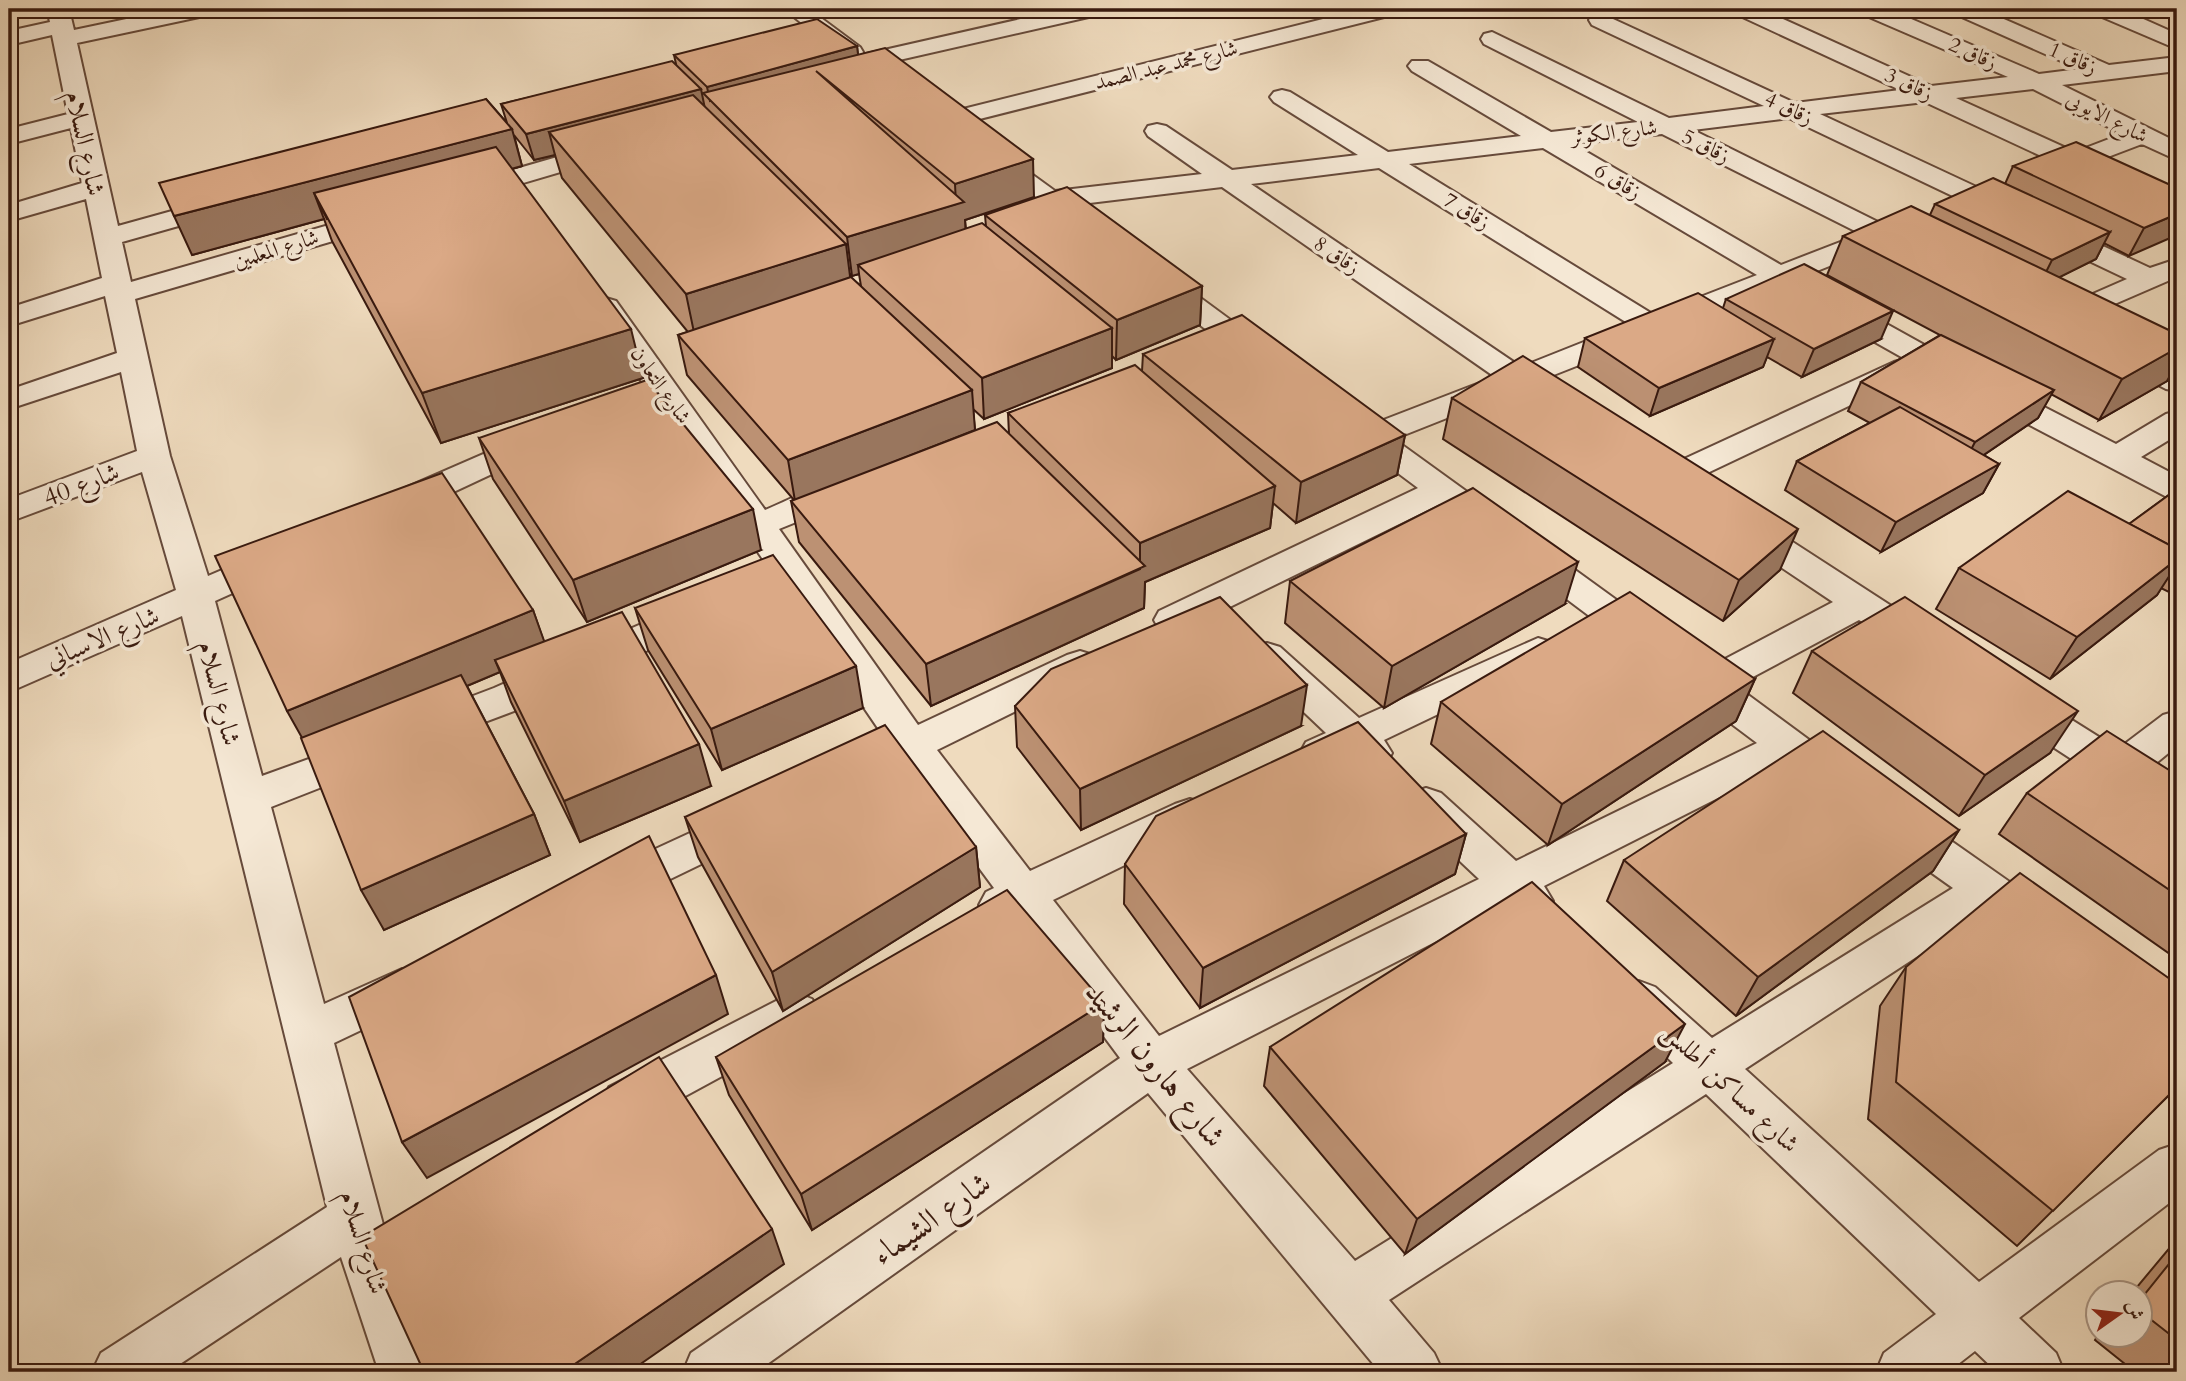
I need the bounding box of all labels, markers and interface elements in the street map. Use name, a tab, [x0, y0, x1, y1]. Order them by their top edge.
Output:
street label: زقاق 2	[1944, 30, 2002, 77]
street label: شارع محمد عبد الصمد	[1091, 34, 1241, 100]
street label: زقاق 1	[2044, 35, 2102, 82]
street label: زقاق 3	[1880, 61, 1938, 108]
street label: شارع الايوبى	[2059, 84, 2153, 153]
street label: زقاق 4	[1760, 85, 1818, 132]
street label: شارع السلام	[52, 87, 114, 200]
street label: شارع الكوثر	[1567, 113, 1659, 155]
street label: زقاق 5	[1677, 122, 1735, 171]
street label: زقاق 6	[1589, 156, 1647, 207]
street label: زقاق 7	[1438, 186, 1496, 237]
street label: شارع المعلمين	[230, 223, 323, 279]
street label: زقاق 8	[1308, 229, 1366, 281]
street label: شارع التعاون	[621, 341, 698, 432]
street label: شارع 40	[38, 454, 126, 519]
street label: شارع الاسباني	[40, 598, 166, 681]
street label: شارع السلام	[185, 637, 249, 750]
street label: شارع هارون الرشيد	[1071, 972, 1236, 1160]
street label: شارع مساكن أطلس	[1651, 1014, 1807, 1163]
street label: شارع الشيماء	[863, 1162, 1003, 1279]
street label: شارع السلام	[326, 1186, 396, 1300]
north arrow	[2084, 1280, 2154, 1350]
text: ش	[2120, 1298, 2149, 1322]

